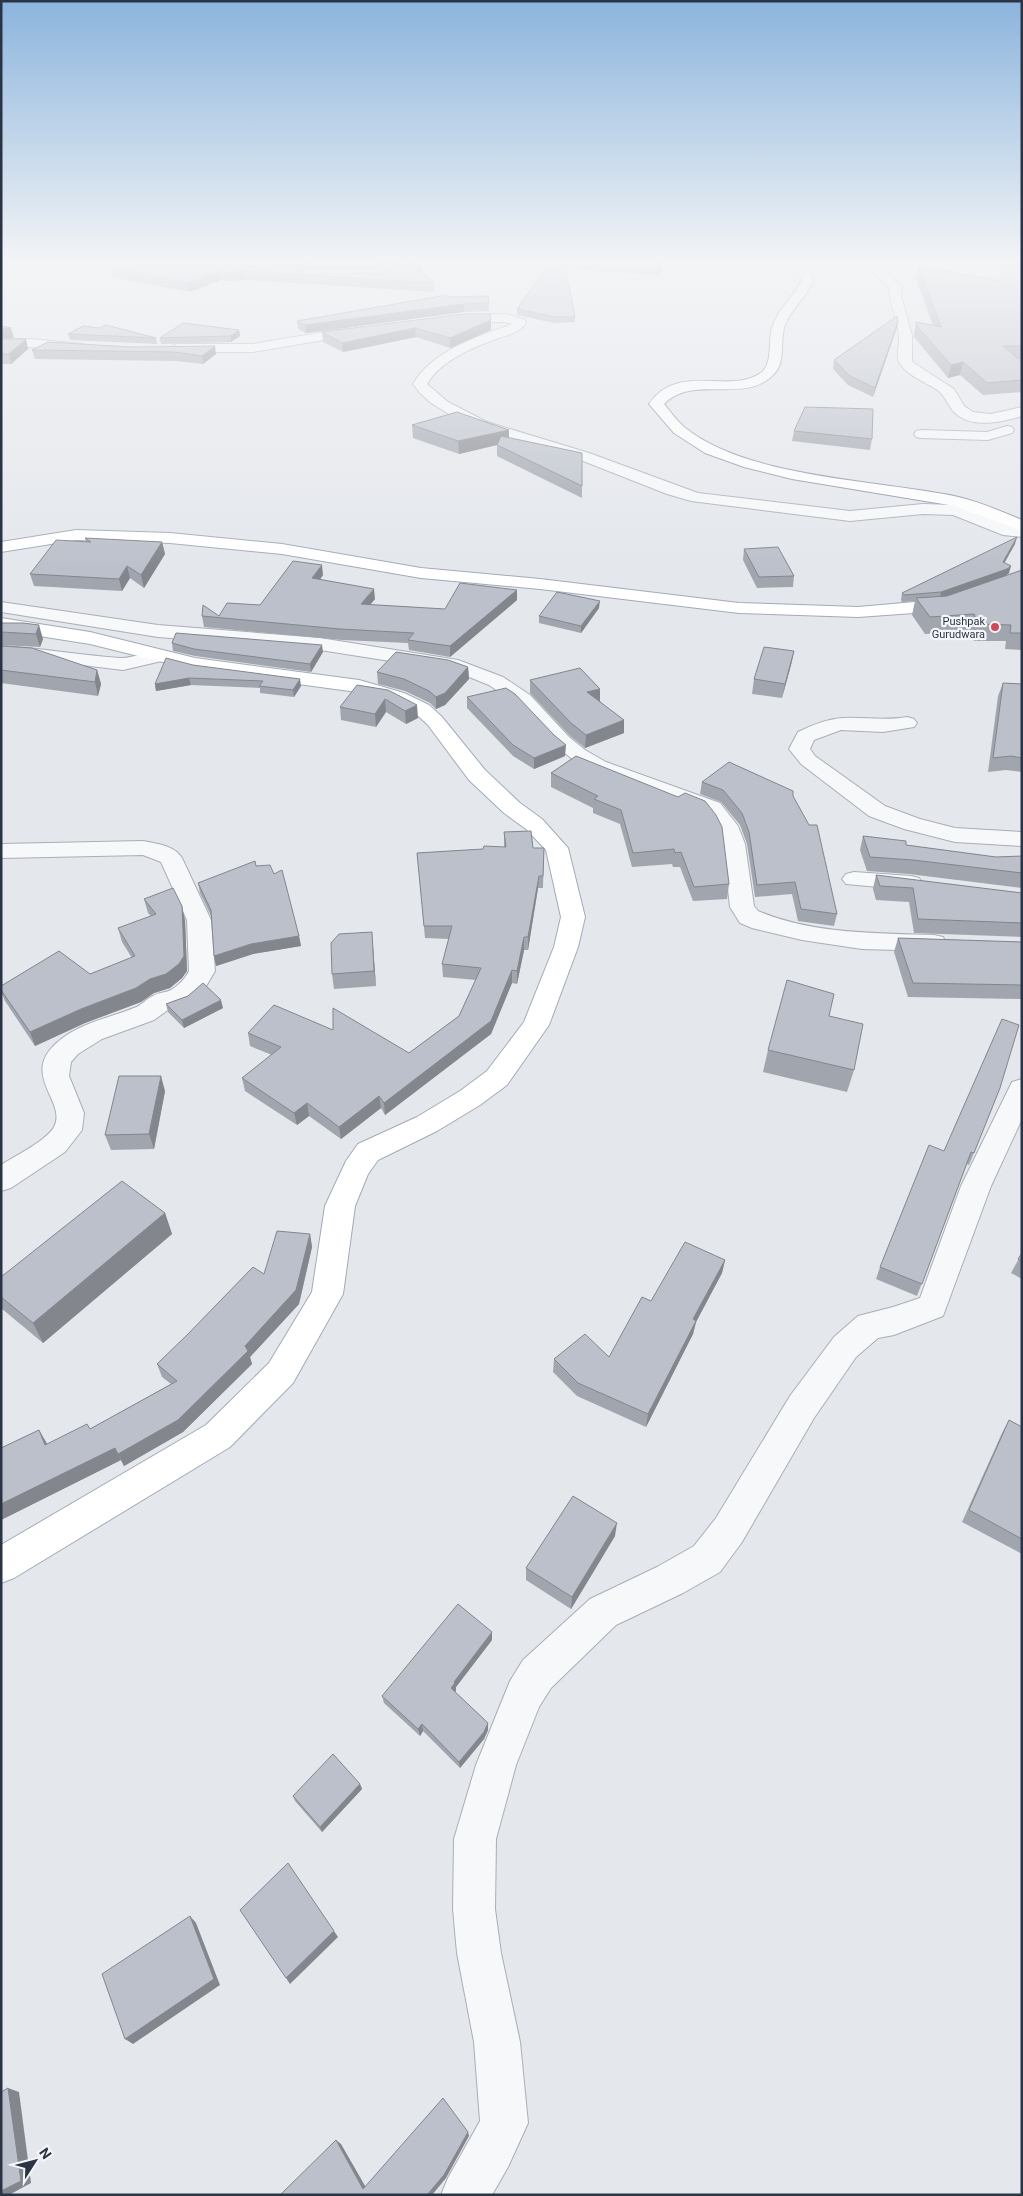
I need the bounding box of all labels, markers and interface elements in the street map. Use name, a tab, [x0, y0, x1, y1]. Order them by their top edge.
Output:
place label: Pushpak Gurudwara	[932, 615, 985, 641]
marker: Pushpak Gurudwara	[989, 621, 1001, 633]
north arrow	[10, 2136, 60, 2186]
text: N	[36, 2145, 55, 2162]

